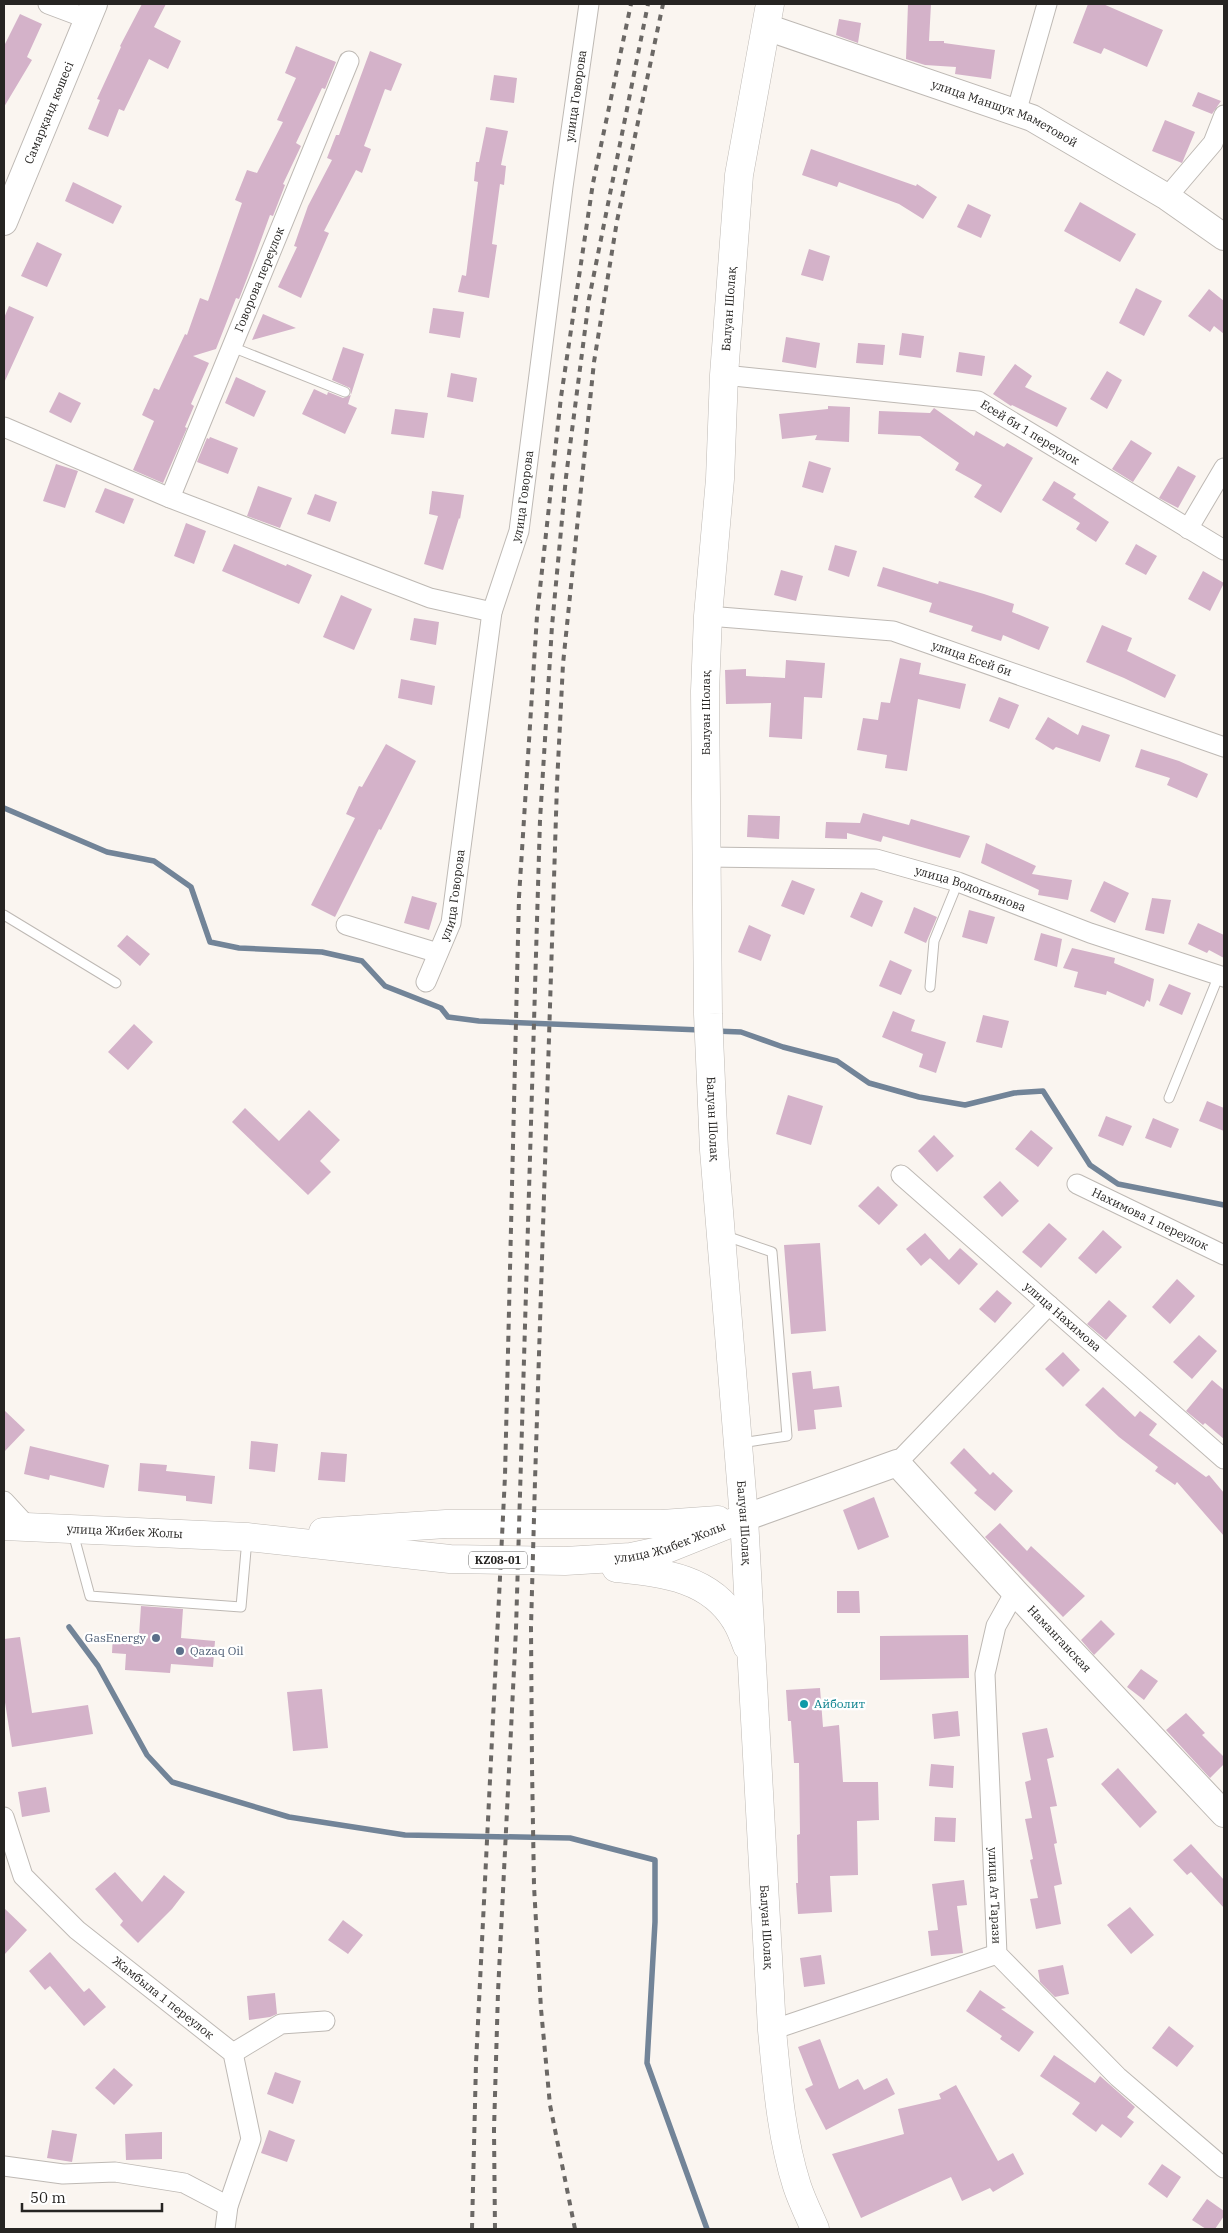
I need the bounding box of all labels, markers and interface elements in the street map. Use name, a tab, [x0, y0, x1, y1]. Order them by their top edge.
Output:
street label: улица Говорова	[562, 49, 589, 143]
street label: Самарқанд көшесі	[21, 59, 76, 166]
street label: улица Маншук Маметовой	[930, 76, 1080, 150]
street label: Говорова переулок	[231, 225, 287, 334]
street label: Балуан Шолақ	[718, 265, 739, 352]
street label: Есей би 1 переулок	[978, 396, 1082, 468]
street label: улица Говорова	[508, 449, 536, 544]
street label: улица Есей би	[930, 637, 1014, 679]
street label: Балуан Шолақ	[698, 670, 713, 755]
street label: улица Говорова	[436, 848, 468, 943]
street label: улица Водопьянова	[913, 862, 1028, 915]
street label: Балуан Шолақ	[704, 1076, 723, 1163]
street label: Нахимова 1 переулок	[1089, 1184, 1211, 1253]
street label: улица Нахимова	[1021, 1279, 1105, 1355]
street label: Балуан Шолақ	[734, 1480, 755, 1566]
street label: улица Жибек Жолы	[614, 1518, 728, 1565]
street label: улица Жибек Жолы	[67, 1521, 184, 1541]
road number: KZ08-01	[469, 1552, 527, 1568]
street label: Наманганская	[1025, 1602, 1095, 1675]
place label: GasEnergy	[85, 1630, 147, 1645]
marker: GasEnergy	[150, 1632, 162, 1644]
place label: Qazaq Oil	[190, 1643, 244, 1658]
marker: Qazaq Oil	[174, 1645, 186, 1657]
place label: Айболит	[814, 1696, 865, 1711]
marker: Айболит	[798, 1698, 810, 1710]
street label: улица Ат Тарази	[985, 1847, 1005, 1944]
street label: Балуан Шолақ	[757, 1884, 777, 1971]
street label: Жамбыла 1 переулок	[110, 1953, 217, 2042]
scale bar	[22, 2180, 162, 2212]
text: 50 m	[30, 2188, 66, 2207]

